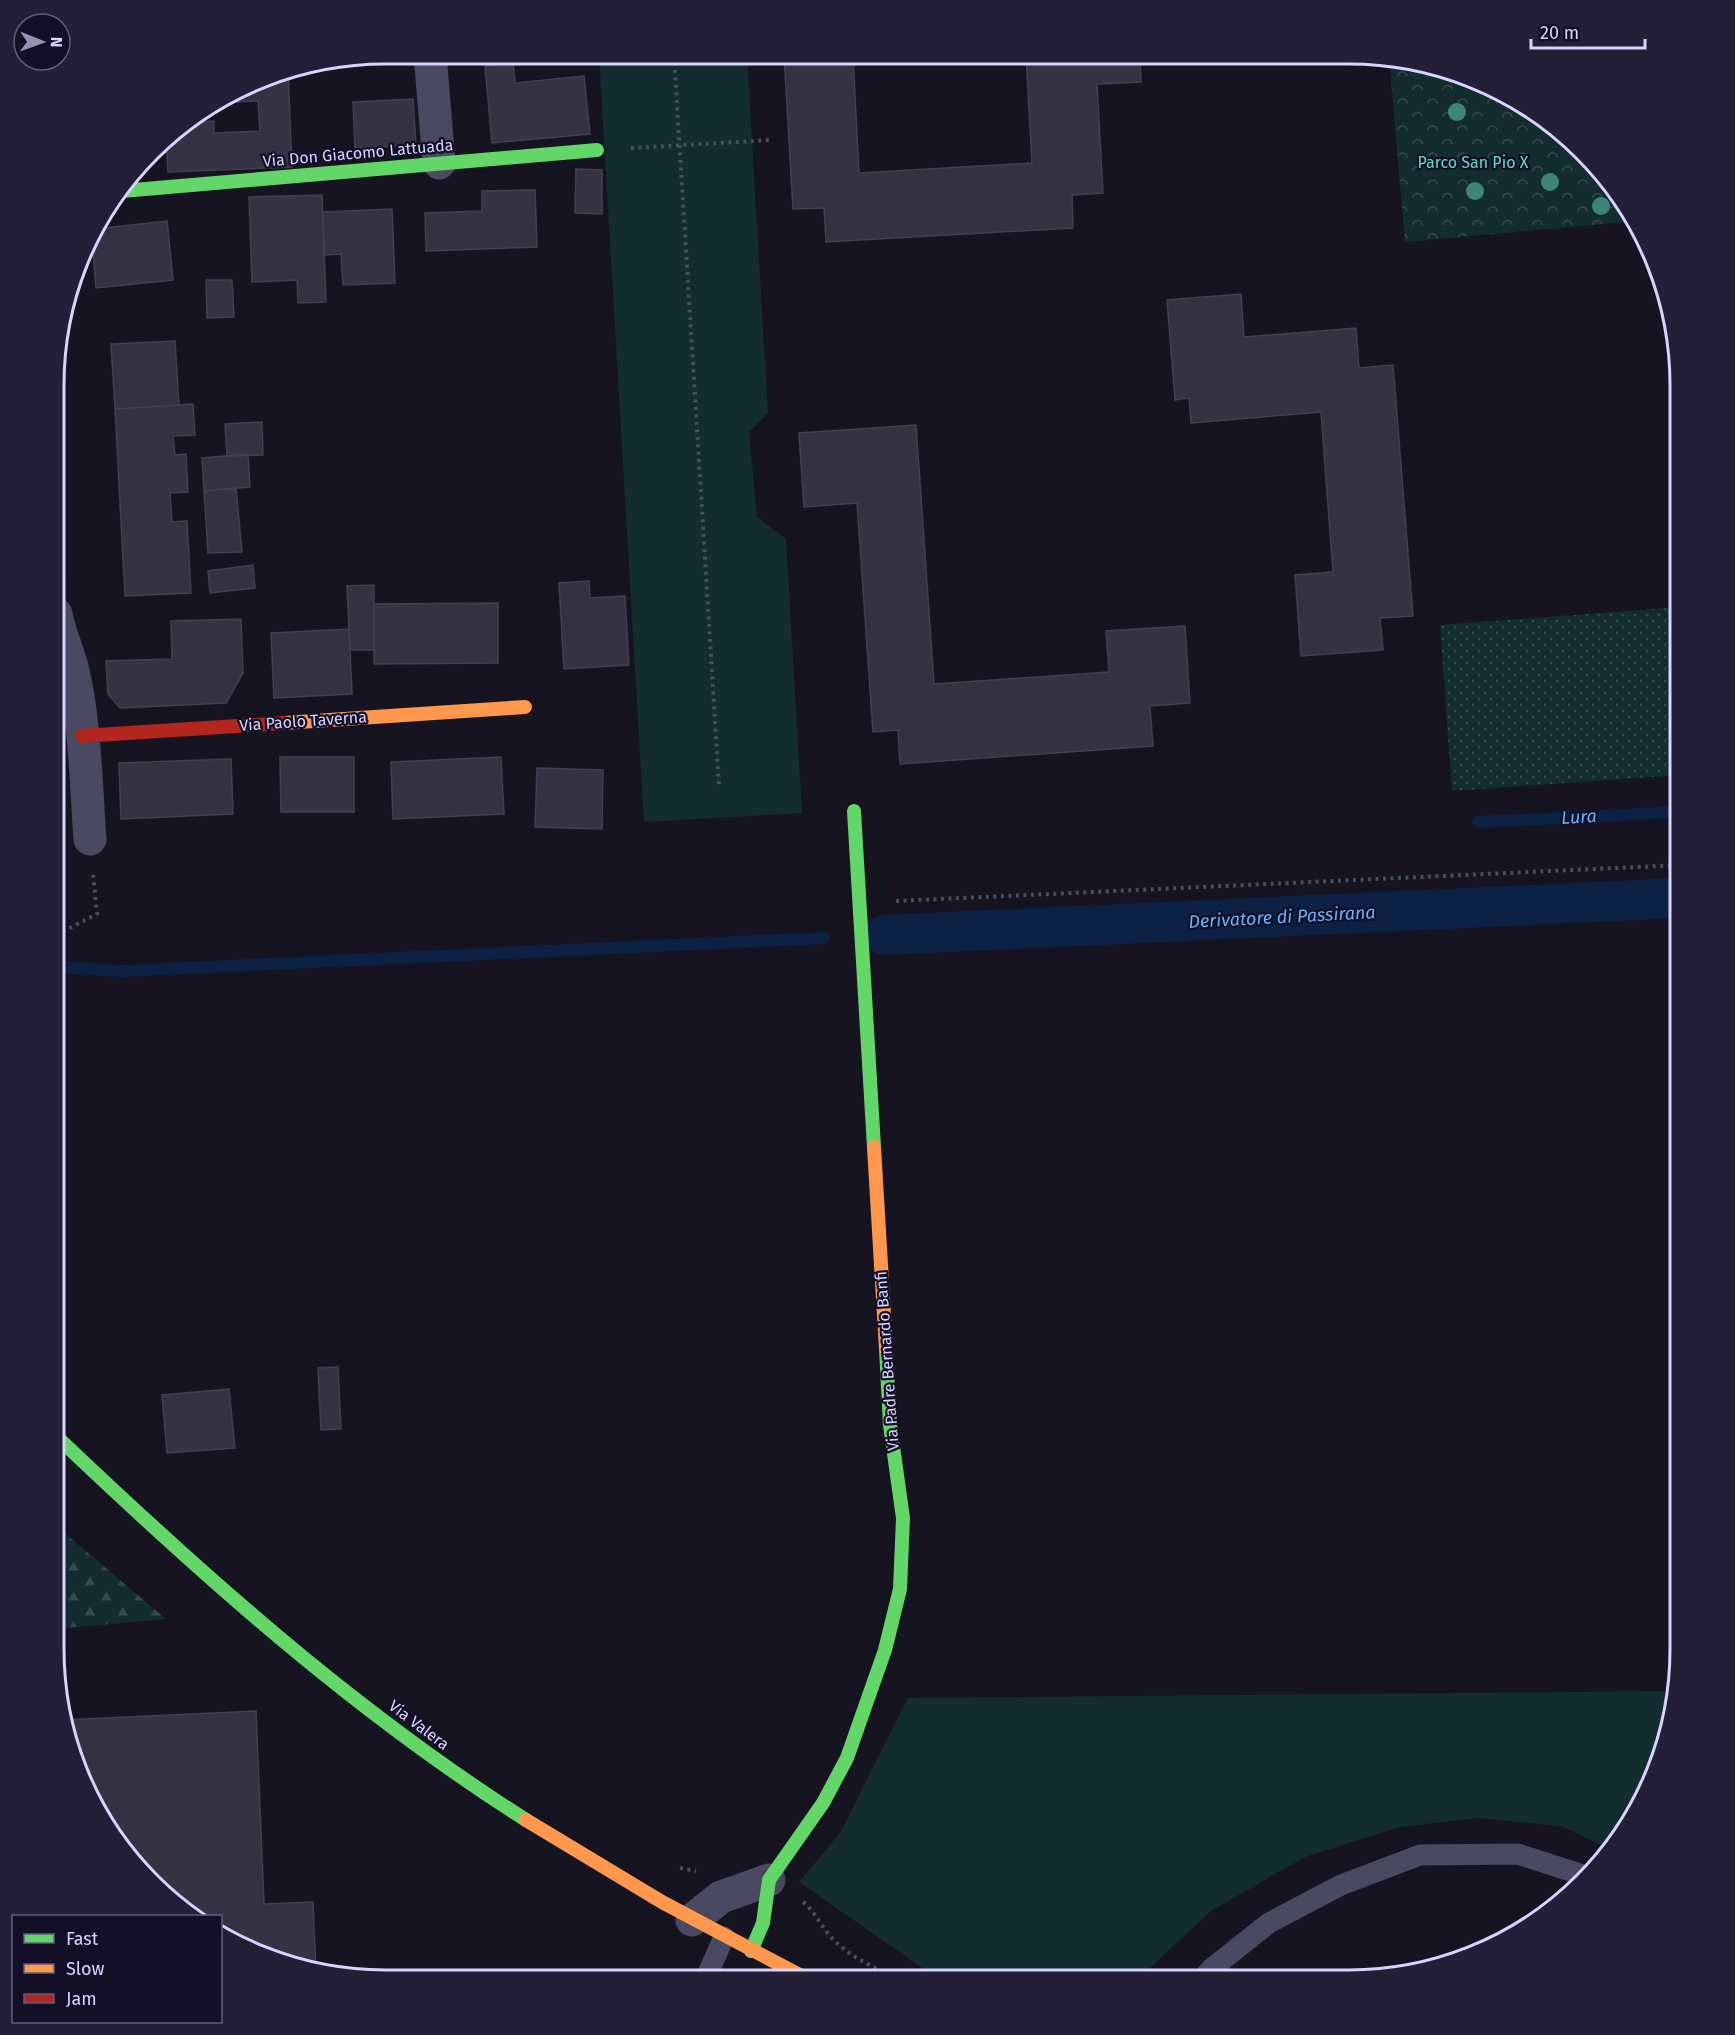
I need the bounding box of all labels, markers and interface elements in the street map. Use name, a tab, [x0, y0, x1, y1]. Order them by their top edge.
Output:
north arrow	[12, 12, 72, 72]
scale bar	[1531, 12, 1645, 50]
text: 20 m	[1540, 22, 1579, 44]
text: N	[47, 37, 66, 48]
street label: Via Don Giacomo Lattuada	[262, 135, 454, 171]
park label: Parco San Pio X	[1418, 153, 1529, 172]
street label: Via Paolo Taverna	[239, 707, 367, 735]
water label: Lura	[1561, 805, 1597, 829]
water label: Derivatore di Passirana	[1188, 901, 1376, 933]
street label: Via Padre Bernardo Banfi	[871, 1270, 903, 1452]
street label: Via Valera	[385, 1696, 453, 1754]
legend	[12, 1915, 222, 2023]
text: Fast	[66, 1928, 99, 1950]
text: Slow	[66, 1958, 105, 1980]
text: Jam	[66, 1988, 97, 2010]

